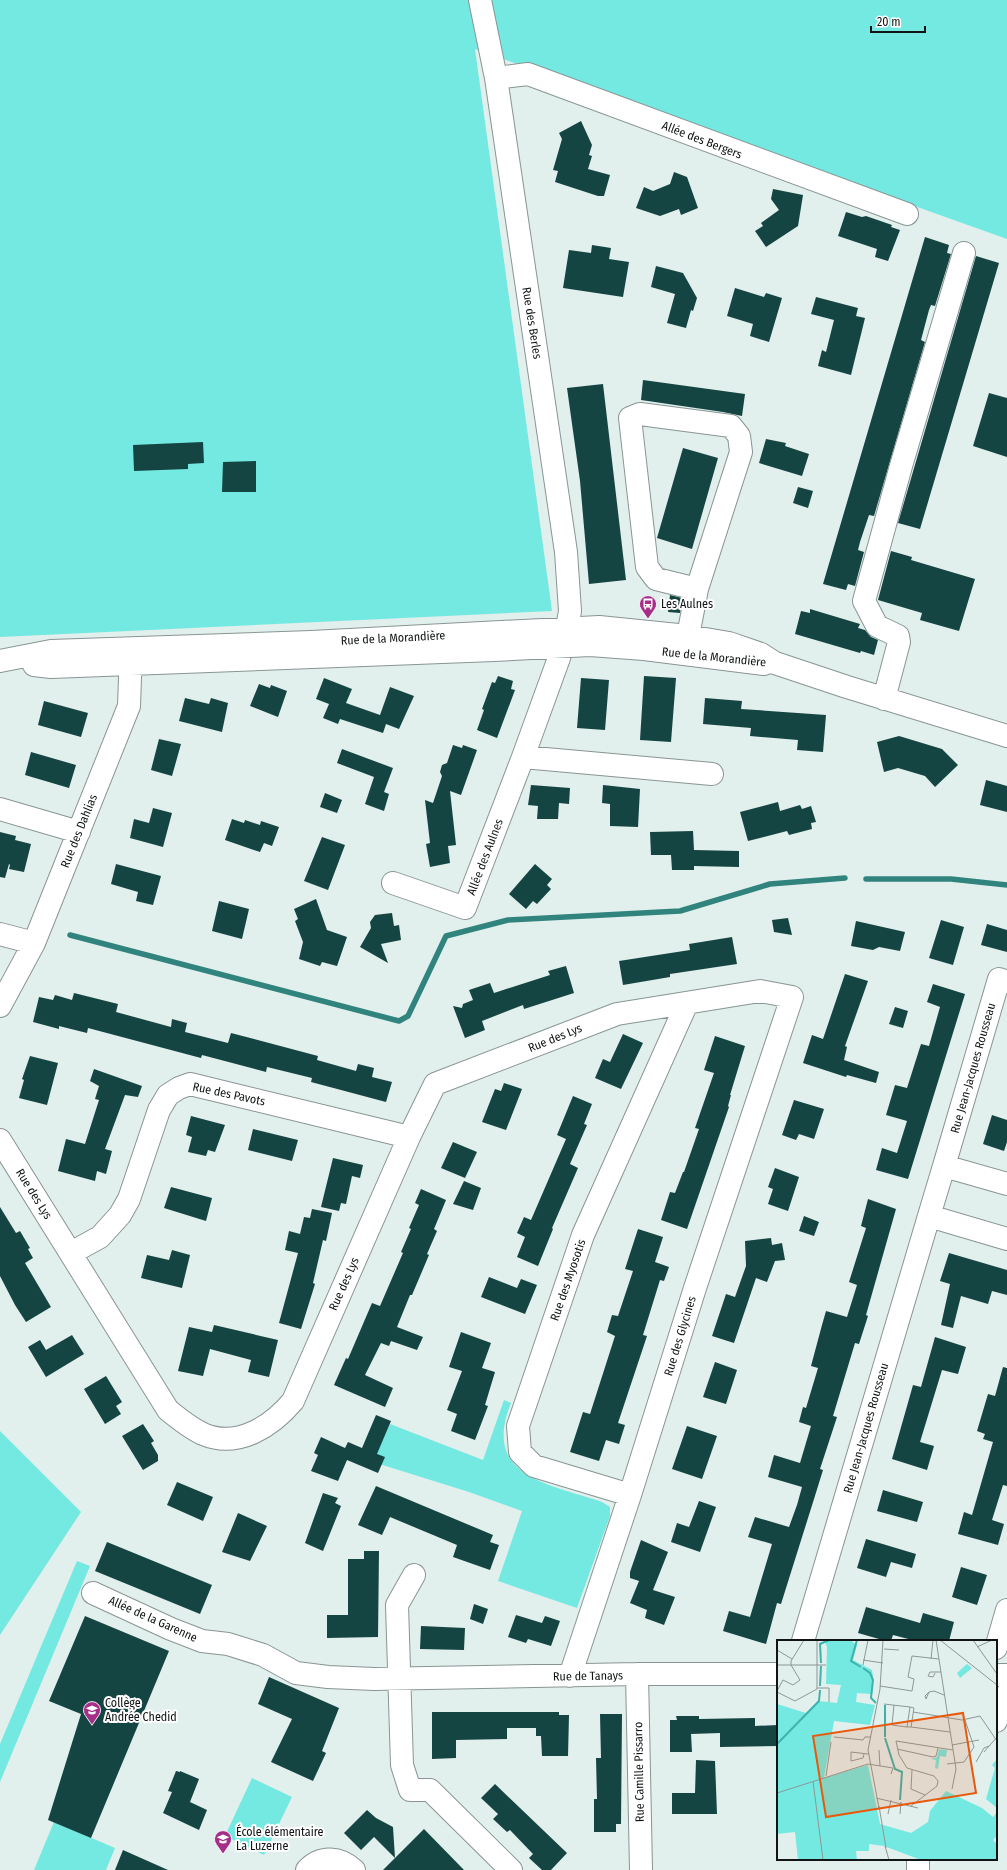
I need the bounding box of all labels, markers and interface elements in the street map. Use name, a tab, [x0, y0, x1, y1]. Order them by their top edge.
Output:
scale bar	[871, 8, 925, 34]
text: 20 m	[877, 15, 901, 29]
street label: Allée des Bergers	[660, 118, 744, 162]
street label: Rue des Berles	[519, 286, 545, 360]
bus stop icon: Les Aulnes	[638, 594, 658, 619]
place label: Les Aulnes	[661, 597, 713, 611]
street label: Rue de la Morandière	[340, 628, 446, 648]
street label: Rue de la Morandière	[661, 645, 767, 669]
street label: Rue des Dahlias	[58, 792, 100, 870]
street label: Allée des Aulnes	[464, 817, 506, 897]
street label: Rue Jean-Jacques Rousseau	[948, 1001, 998, 1135]
street label: Rue des Lys	[526, 1021, 584, 1055]
street label: Rue des Pavots	[191, 1079, 267, 1109]
street label: Rue des Lys	[13, 1166, 55, 1222]
street label: Rue des Myosotis	[547, 1237, 589, 1323]
street label: Rue des Lys	[326, 1255, 362, 1313]
street label: Rue des Glycines	[661, 1294, 699, 1378]
street label: Rue Jean-Jacques Rousseau	[841, 1361, 891, 1495]
street label: Allée de la Garenne	[107, 1593, 199, 1645]
inset map	[777, 1640, 997, 1860]
street label: Rue de Tanays	[553, 1668, 623, 1684]
place label: Collège Andrée Chedid	[105, 1696, 177, 1724]
school or university icon: Collège Andrée Chedid	[82, 1700, 102, 1725]
street label: Rue Camille Pissarro	[631, 1722, 647, 1822]
place label: École élémentaire La Luzerne	[236, 1824, 324, 1853]
school or university icon: École élémentaire La Luzerne	[213, 1829, 233, 1854]

